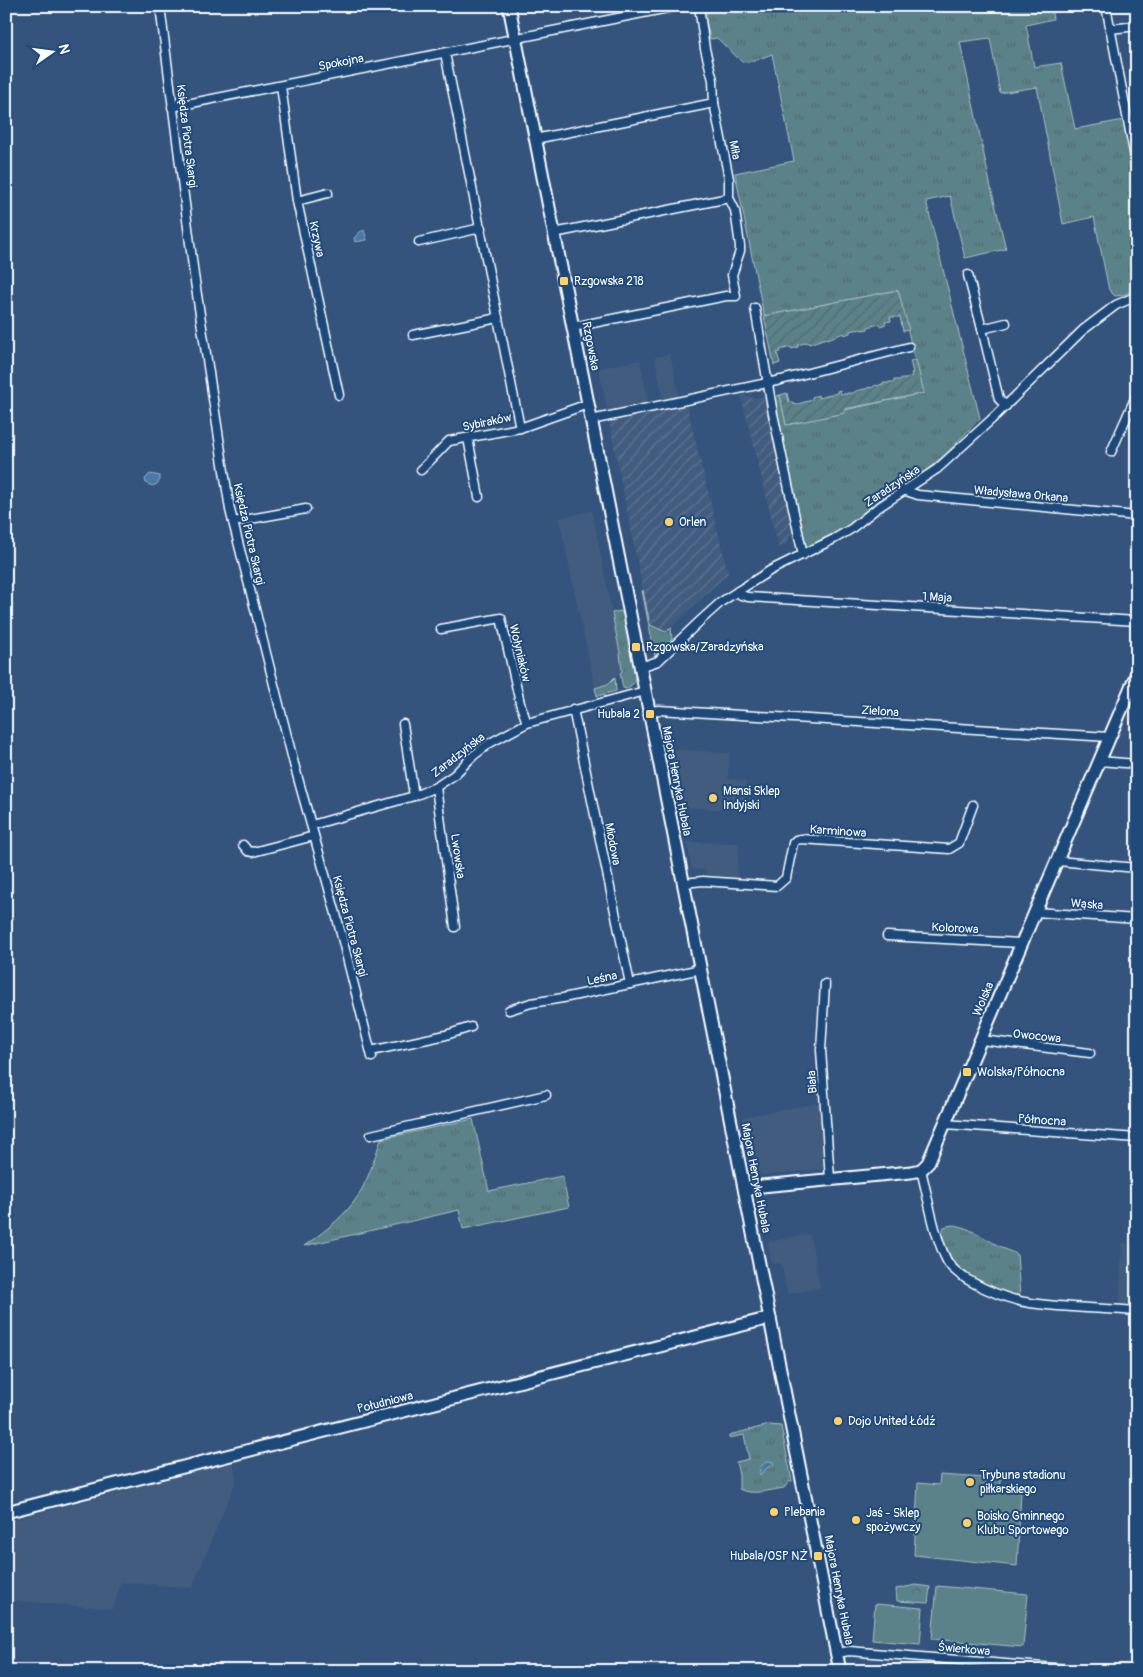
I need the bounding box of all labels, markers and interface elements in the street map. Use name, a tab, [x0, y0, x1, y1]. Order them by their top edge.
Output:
north arrow	[28, 28, 78, 78]
text: N	[55, 42, 74, 56]
street label: Spokojna	[317, 51, 365, 74]
street label: Księdza Piotra Skargi	[173, 84, 200, 189]
street label: Miła	[725, 139, 744, 161]
street label: Krzywa	[305, 220, 328, 259]
place label: Rzgowska 218	[574, 274, 644, 289]
marker: Rzgowska 218	[558, 275, 570, 287]
street label: Rzgowska	[578, 320, 603, 372]
street label: Sybiraków	[461, 410, 513, 435]
street label: Zaradzyńska	[862, 462, 923, 510]
street label: Księdza Piotra Skargi	[230, 482, 268, 586]
street label: Władysława Orkana	[973, 483, 1069, 506]
place label: Orlen	[679, 515, 706, 530]
marker: Orlen	[663, 516, 675, 528]
street label: 1 Maja	[922, 589, 953, 606]
street label: Wołyniaków	[506, 623, 533, 684]
place label: Rzgowska/Zaradzyńska	[646, 640, 764, 655]
marker: Rzgowska/Zaradzyńska	[630, 641, 642, 653]
street label: Zielona	[861, 703, 900, 720]
place label: Hubala 2	[597, 707, 640, 722]
marker: Hubala 2	[644, 708, 656, 720]
street label: Majora Henryka Hubala	[658, 725, 695, 838]
street label: Zaradzyńska	[429, 730, 488, 781]
place label: Mansi Sklep Indyjski	[723, 784, 780, 813]
marker: Mansi Sklep Indyjski	[707, 792, 719, 804]
street label: Miodowa	[601, 822, 624, 867]
street label: Karminowa	[809, 822, 867, 841]
street label: Lwowska	[447, 833, 468, 880]
street label: Księdza Piotra Skargi	[329, 874, 370, 978]
street label: Wąska	[1070, 896, 1104, 913]
street label: Kolorowa	[931, 920, 979, 937]
street label: Leśna	[586, 968, 619, 989]
street label: Wolska	[970, 980, 997, 1018]
street label: Owocowa	[1012, 1027, 1062, 1047]
place label: Wolska/Północna	[977, 1065, 1065, 1080]
marker: Wolska/Północna	[961, 1066, 973, 1078]
street label: Biała	[804, 1070, 821, 1094]
street label: Północna	[1017, 1111, 1067, 1130]
street label: Majora Henryka Hubala	[737, 1122, 774, 1235]
street label: Południowa	[356, 1388, 415, 1417]
place label: Dojo United Łódź	[848, 1414, 935, 1429]
marker: Dojo United Łódź	[832, 1415, 844, 1427]
place label: Trybuna stadionu piłkarskiego	[980, 1468, 1066, 1497]
marker: Trybuna stadionu piłkarskiego	[964, 1476, 976, 1488]
place label: Plebania	[784, 1505, 825, 1520]
marker: Plebania	[768, 1506, 780, 1518]
place label: Jaś - Sklep spożywczy	[866, 1506, 920, 1535]
place label: Boisko Gminnego Klubu Sportowego	[977, 1509, 1069, 1538]
marker: Jaś - Sklep spożywczy	[850, 1514, 862, 1526]
marker: Boisko Gminnego Klubu Sportowego	[961, 1517, 973, 1529]
street label: Majora Henryka Hubala	[820, 1534, 857, 1647]
place label: Hubala/OSP NŻ	[730, 1548, 808, 1564]
marker: Hubala/OSP NŻ	[812, 1550, 824, 1562]
street label: Świerkowa	[937, 1639, 991, 1659]

